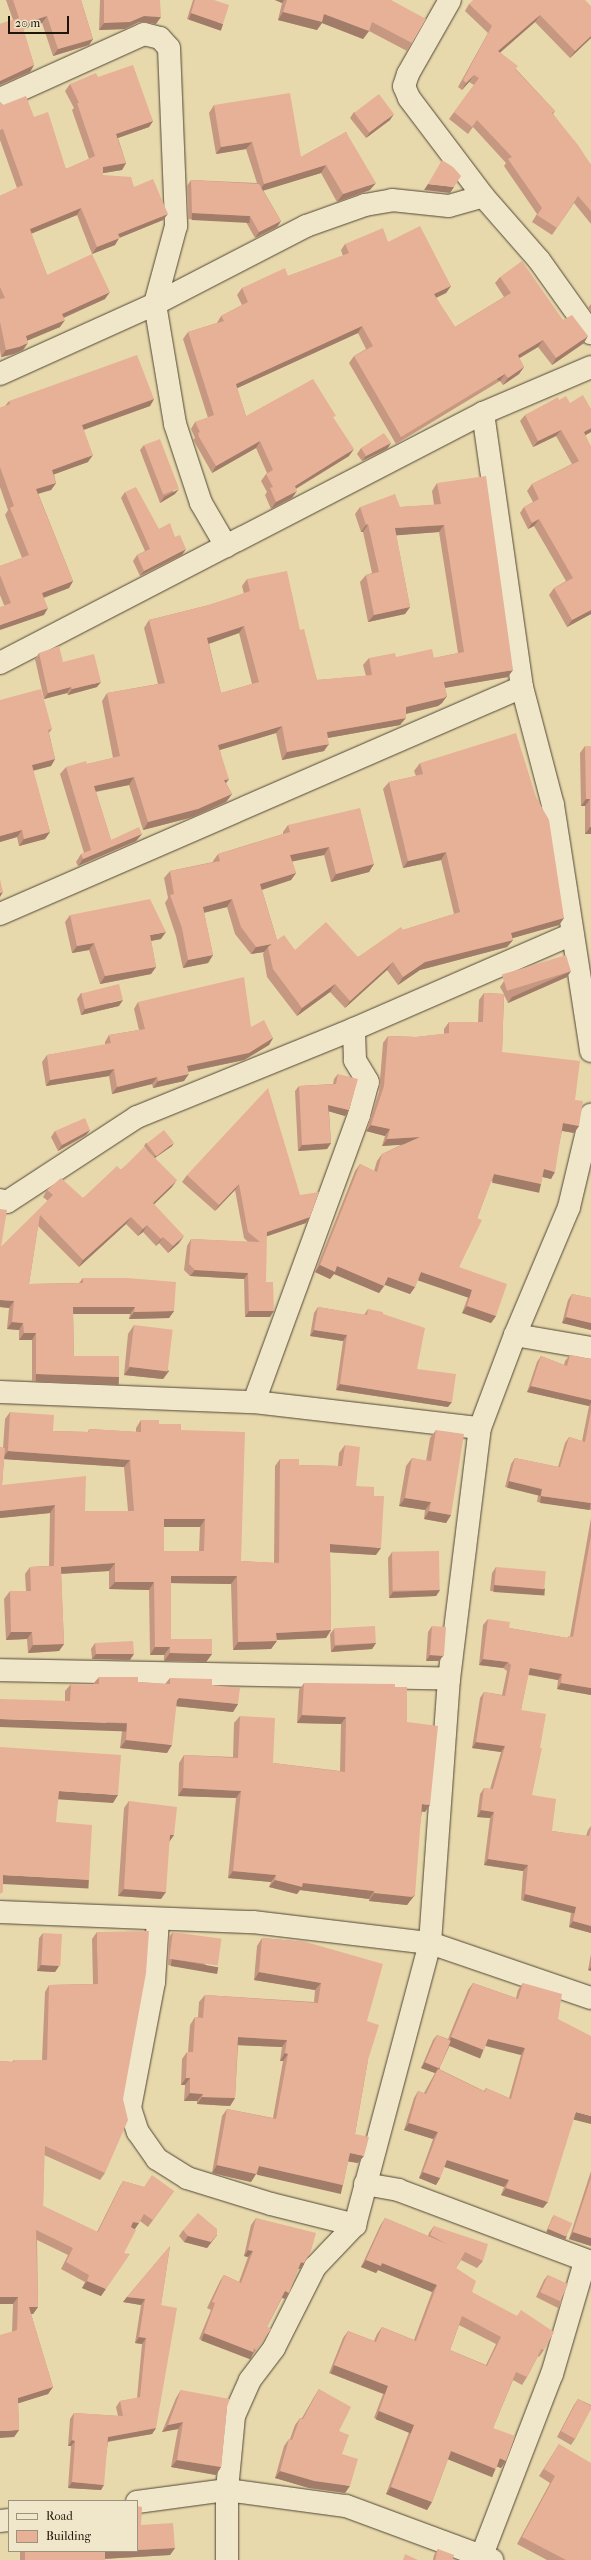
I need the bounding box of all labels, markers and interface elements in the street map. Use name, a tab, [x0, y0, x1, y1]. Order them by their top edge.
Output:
scale bar	[10, 8, 71, 34]
text: 20 m	[15, 16, 40, 30]
legend	[8, 2500, 138, 2552]
text: Road	[46, 2509, 73, 2523]
text: Building	[46, 2529, 91, 2543]

